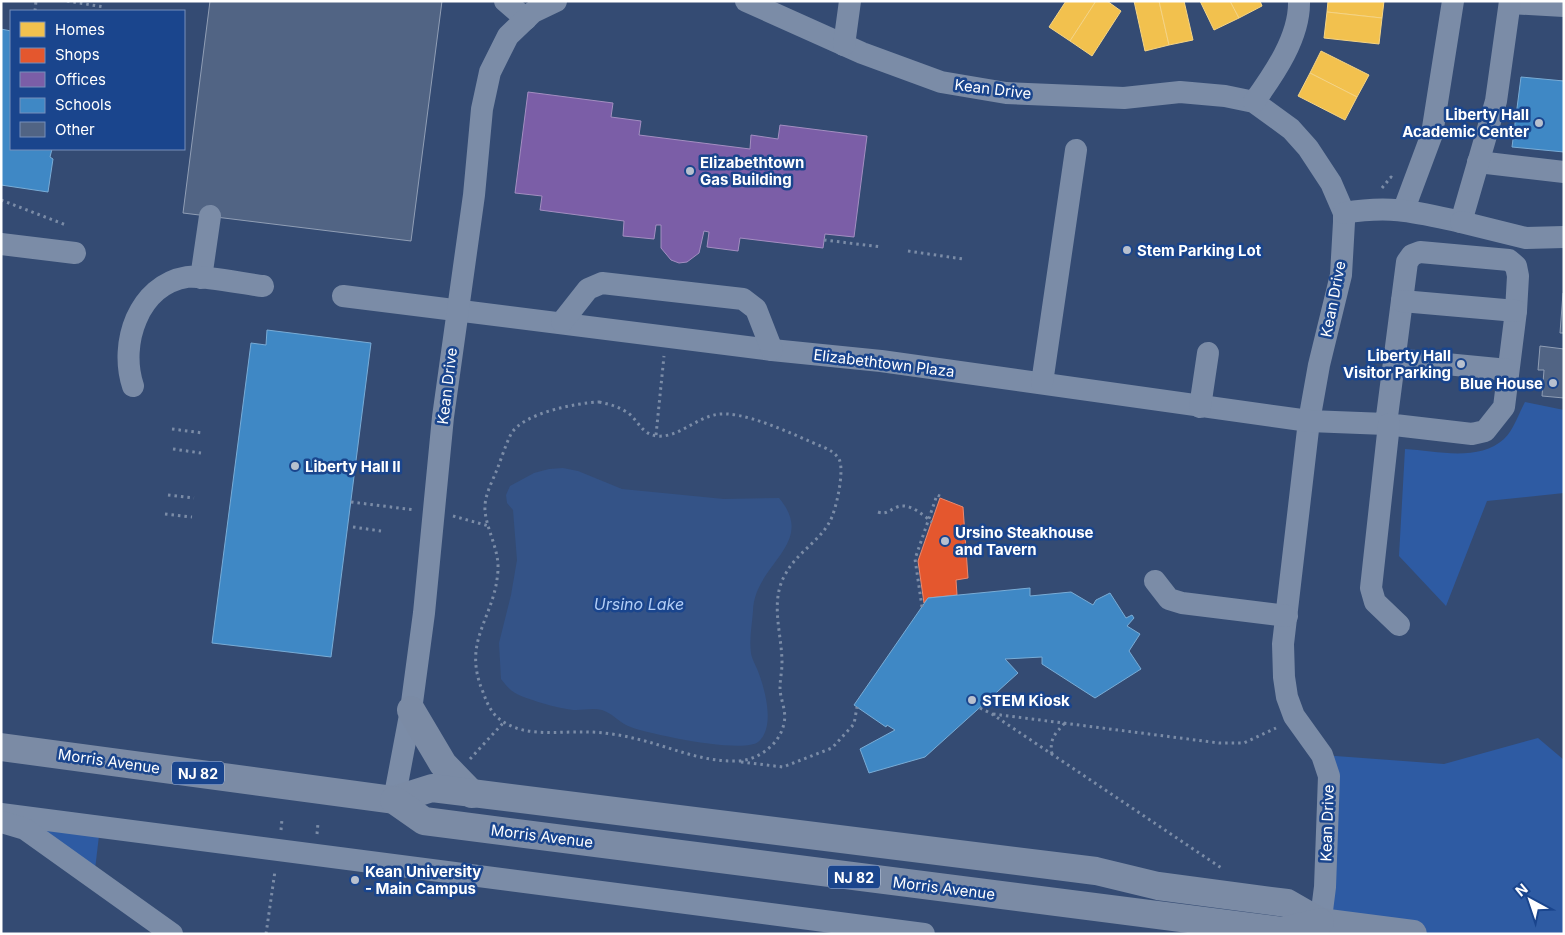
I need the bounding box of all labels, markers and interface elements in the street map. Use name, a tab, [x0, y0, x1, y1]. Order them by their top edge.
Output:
legend	[10, 10, 185, 150]
text: Homes	[55, 20, 105, 39]
text: Shops	[55, 45, 100, 64]
text: Offices	[55, 70, 106, 89]
street label: Kean Drive	[954, 75, 1032, 103]
text: Schools	[55, 95, 112, 114]
place label: Liberty Hall Academic Center	[1402, 105, 1529, 141]
marker: Liberty Hall Academic Center	[1533, 117, 1545, 129]
text: Other	[55, 120, 95, 139]
place label: Elizabethtown Gas Building	[700, 153, 804, 189]
marker: Elizabethtown Gas Building	[684, 165, 696, 177]
place label: Stem Parking Lot	[1137, 241, 1262, 260]
marker: Stem Parking Lot	[1121, 244, 1133, 256]
street label: Kean Drive	[1316, 259, 1350, 339]
street label: Elizabethtown Plaza	[812, 345, 956, 381]
place label: Liberty Hall Visitor Parking	[1343, 346, 1451, 382]
street label: Kean Drive	[433, 347, 461, 425]
marker: Liberty Hall Visitor Parking	[1455, 358, 1467, 370]
place label: Blue House	[1460, 374, 1543, 393]
marker: Blue House	[1547, 377, 1559, 389]
place label: Liberty Hall II	[305, 457, 401, 476]
marker: Liberty Hall II	[289, 460, 301, 472]
place label: Ursino Steakhouse and Tavern	[955, 523, 1094, 559]
marker: Ursino Steakhouse and Tavern	[939, 535, 951, 547]
water label: Ursino Lake	[594, 594, 684, 614]
place label: STEM Kiosk	[982, 691, 1070, 710]
marker: STEM Kiosk	[966, 694, 978, 706]
street label: Morris Avenue	[57, 744, 161, 778]
road number: NJ 82	[172, 761, 224, 784]
street label: Kean Drive	[1316, 784, 1338, 862]
street label: Morris Avenue	[490, 820, 594, 852]
place label: Kean University - Main Campus	[365, 862, 481, 898]
road number: NJ 82	[828, 866, 880, 889]
street label: Morris Avenue	[892, 872, 996, 904]
marker: Kean University - Main Campus	[349, 874, 361, 886]
north arrow	[1505, 875, 1555, 925]
text: N	[1512, 880, 1531, 900]

